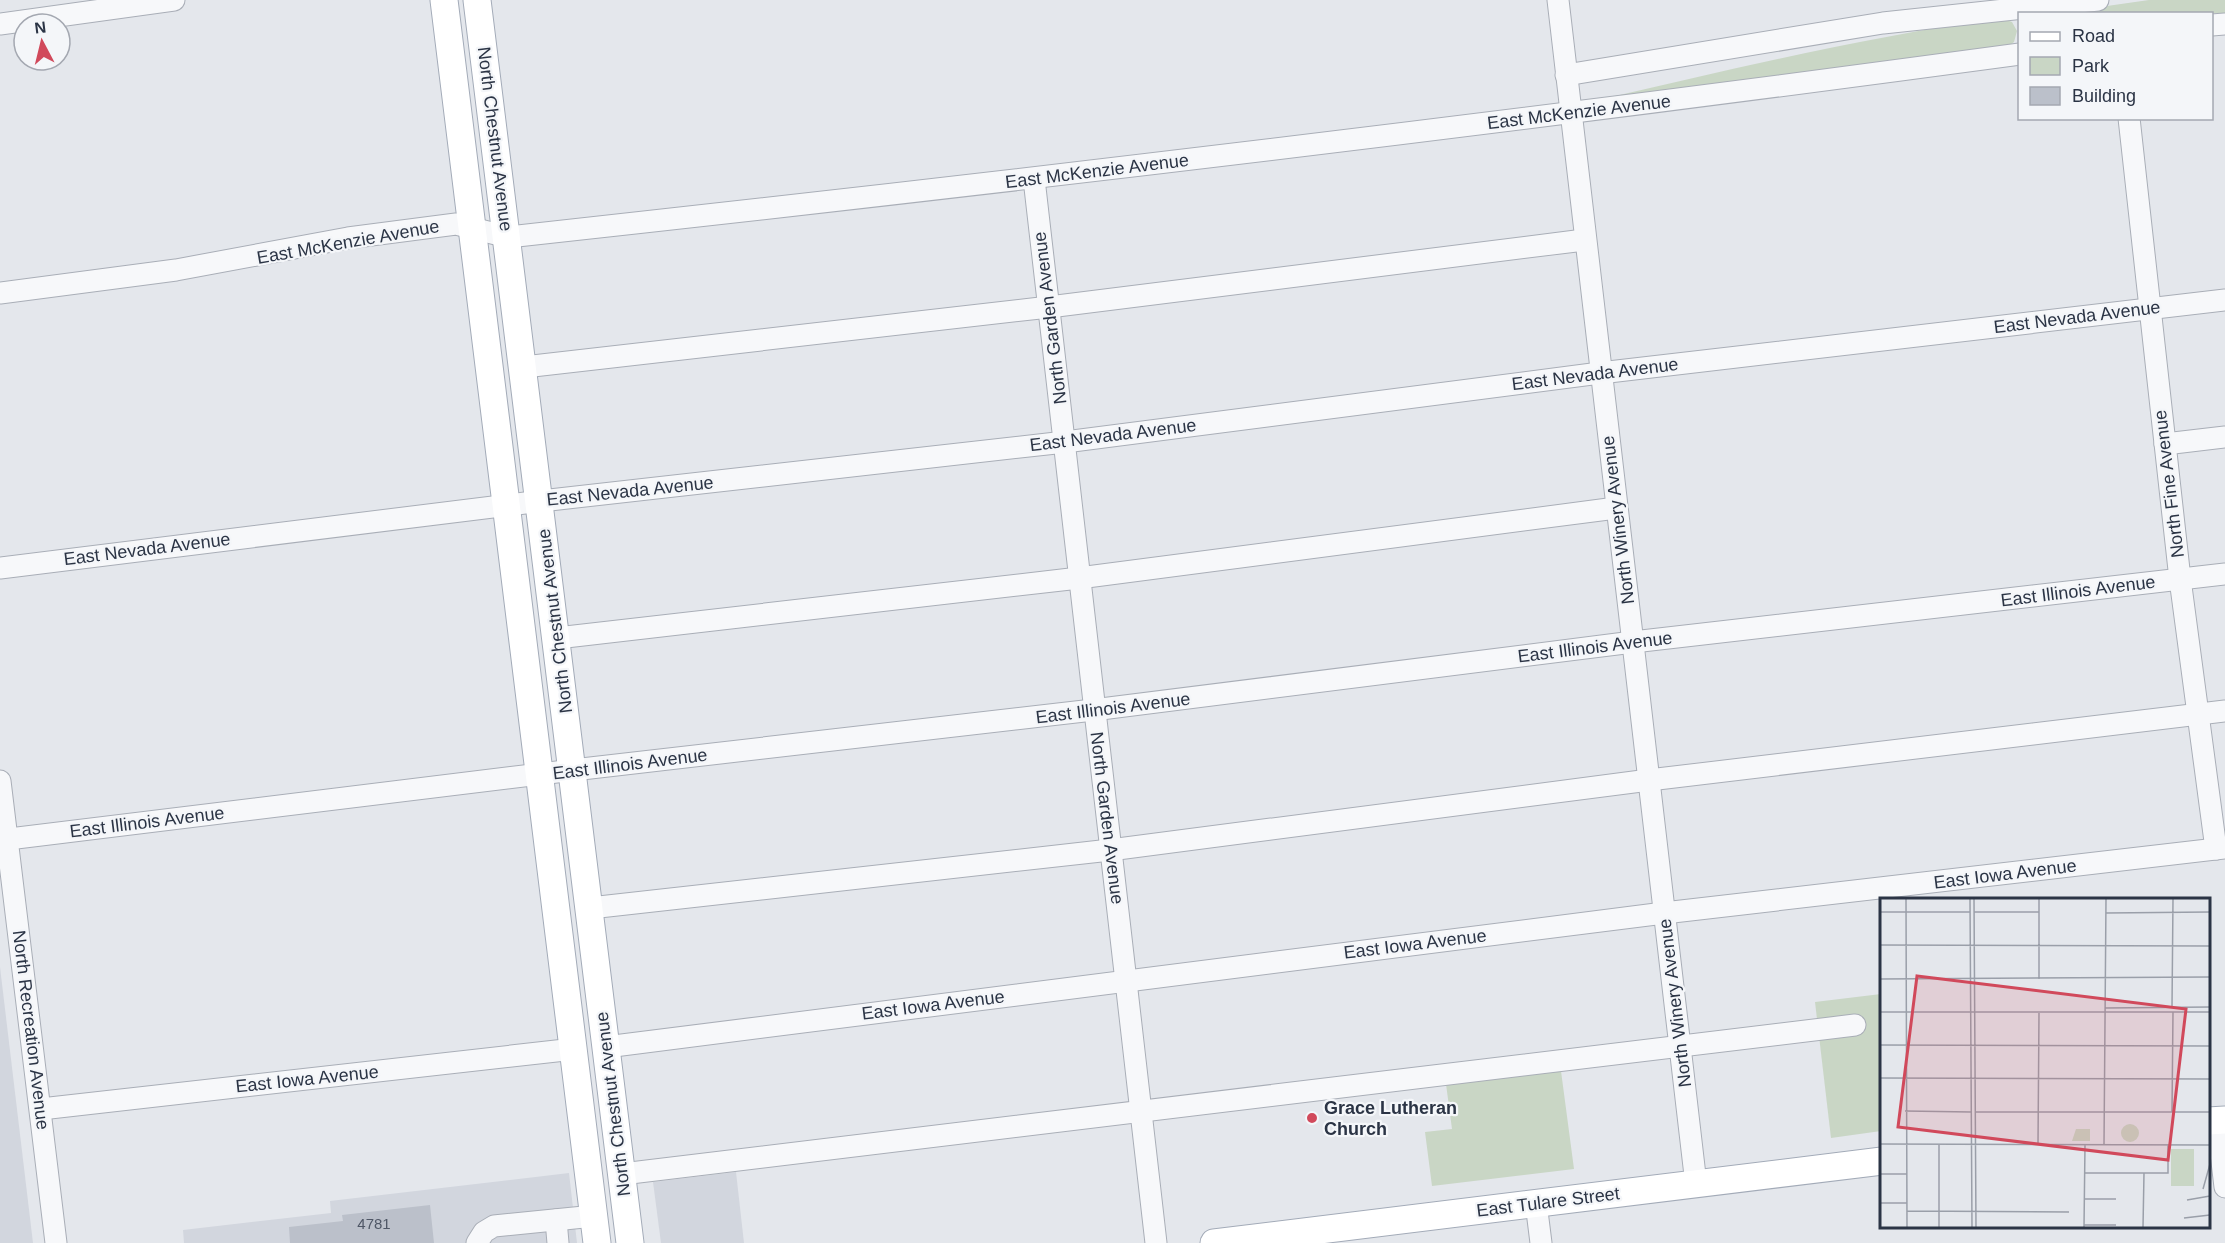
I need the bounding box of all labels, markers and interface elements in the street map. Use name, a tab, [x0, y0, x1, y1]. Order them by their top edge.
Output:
north arrow	[12, 12, 72, 72]
legend	[2018, 12, 2213, 120]
text: N	[33, 18, 47, 37]
text: Road	[2072, 26, 2115, 46]
street label: North Chestnut Avenue	[474, 46, 516, 232]
text: Park	[2072, 56, 2110, 76]
text: Building	[2072, 86, 2136, 106]
street label: East McKenzie Avenue	[1486, 91, 1672, 133]
street label: East McKenzie Avenue	[1004, 150, 1190, 192]
street label: East McKenzie Avenue	[255, 216, 441, 268]
street label: North Garden Avenue	[1029, 231, 1071, 405]
street label: East Nevada Avenue	[1993, 297, 2161, 337]
street label: East Nevada Avenue	[1511, 354, 1679, 394]
street label: North Fine Avenue	[2150, 409, 2188, 559]
street label: East Nevada Avenue	[1029, 415, 1197, 455]
street label: North Winery Avenue	[1598, 435, 1638, 605]
street label: East Nevada Avenue	[546, 472, 714, 510]
street label: North Chestnut Avenue	[534, 528, 576, 714]
street label: East Nevada Avenue	[63, 529, 231, 569]
street label: East Illinois Avenue	[1999, 572, 2157, 610]
street label: East Illinois Avenue	[1516, 628, 1674, 666]
street label: East Illinois Avenue	[1034, 689, 1192, 727]
street label: North Garden Avenue	[1086, 731, 1128, 905]
street label: East Illinois Avenue	[551, 745, 709, 783]
street label: East Illinois Avenue	[68, 803, 226, 841]
street label: East Iowa Avenue	[1932, 855, 2078, 893]
inset map	[1880, 898, 2210, 1228]
street label: North Winery Avenue	[1655, 918, 1695, 1088]
street label: East Iowa Avenue	[1342, 925, 1488, 963]
street label: North Recreation Avenue	[9, 929, 53, 1131]
street label: East Iowa Avenue	[860, 986, 1006, 1024]
street label: North Chestnut Avenue	[592, 1011, 634, 1197]
street label: East Iowa Avenue	[234, 1062, 380, 1096]
place label: Grace Lutheran Church	[1324, 1098, 1457, 1139]
marker: Grace Lutheran Church	[1305, 1111, 1319, 1125]
street label: East Tulare Street	[1475, 1183, 1621, 1221]
house number: 4781	[357, 1215, 391, 1232]

